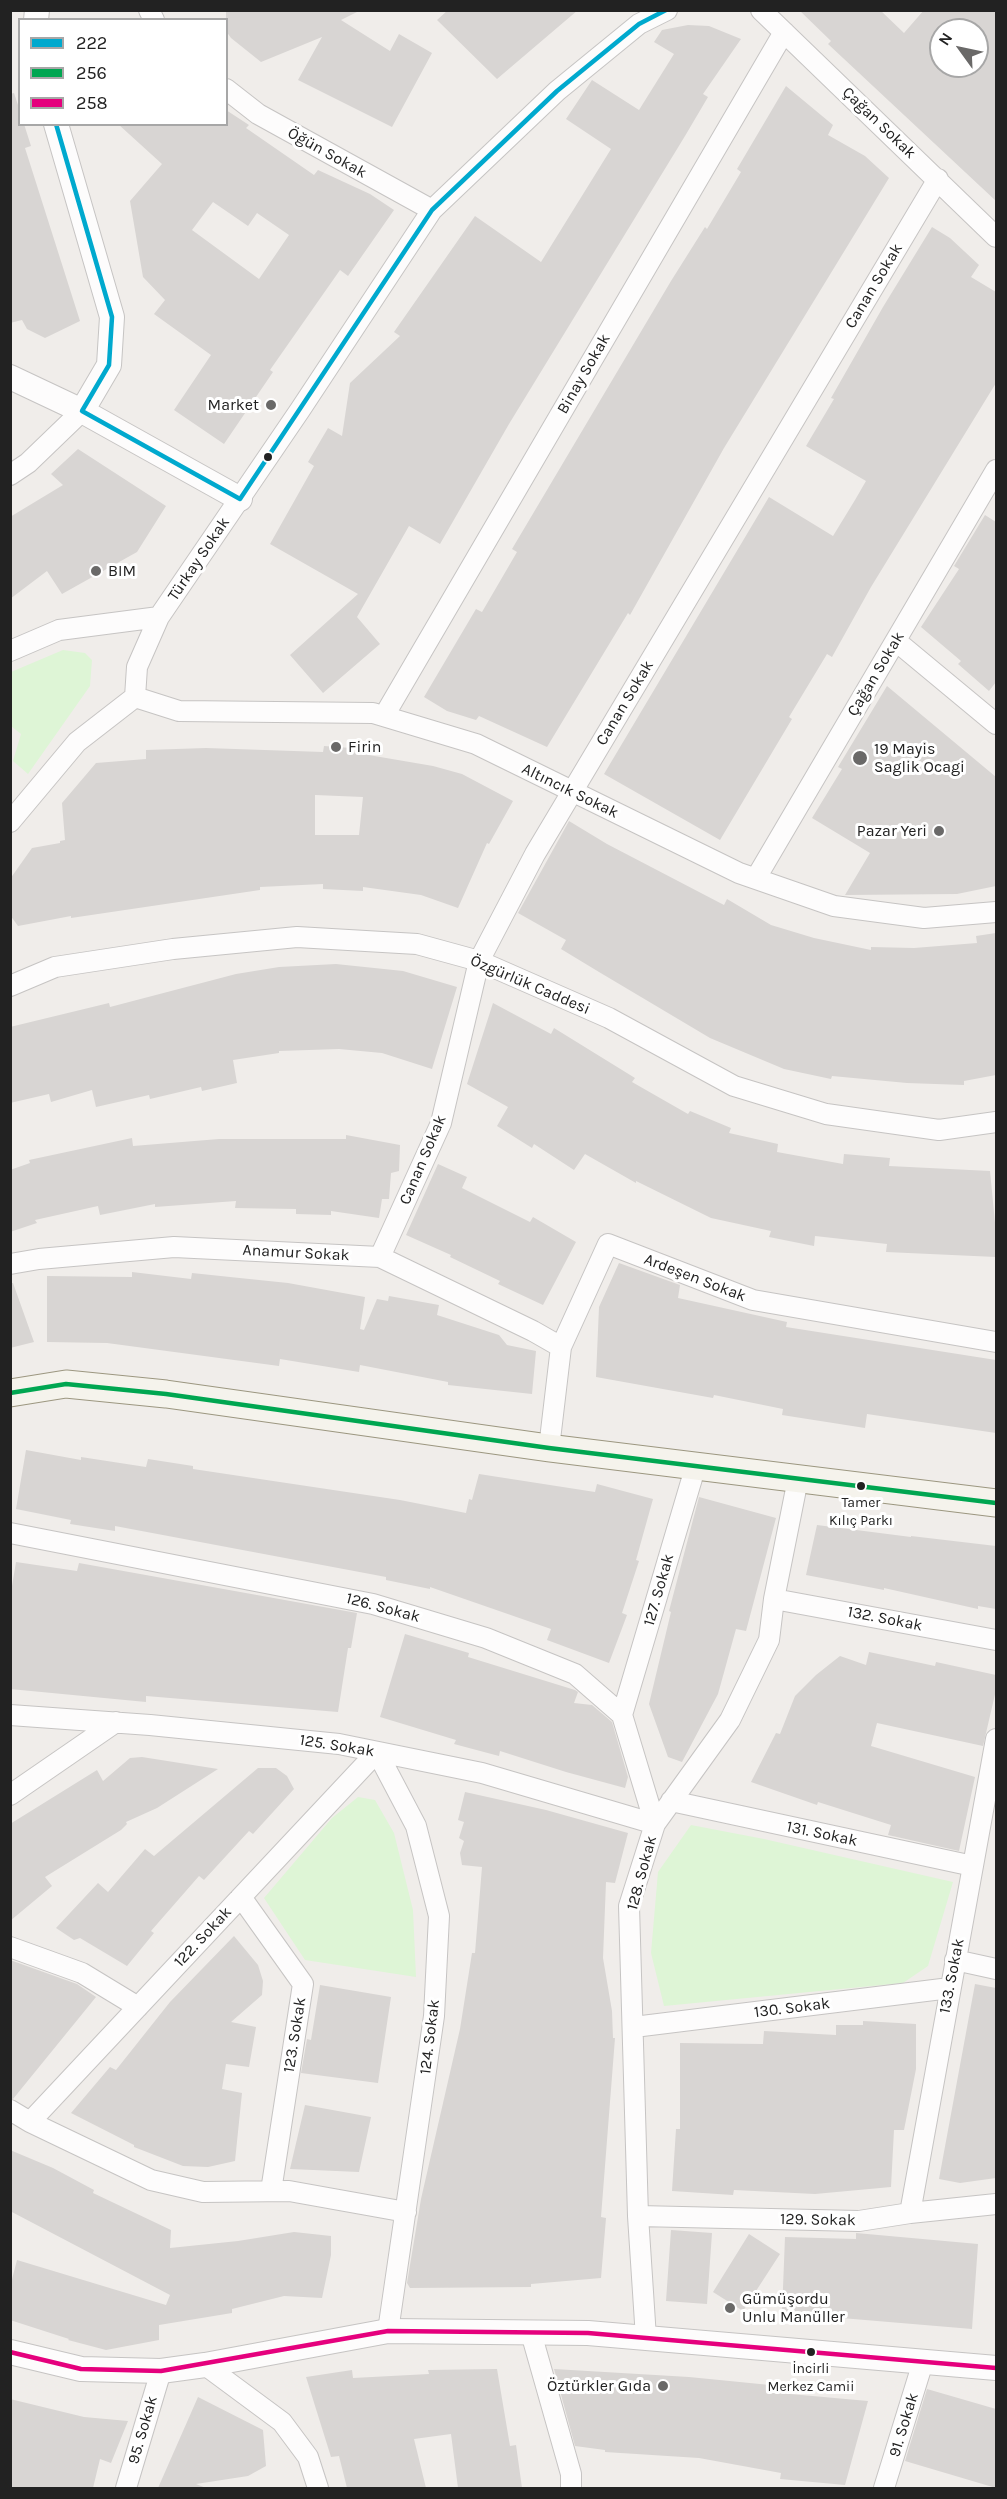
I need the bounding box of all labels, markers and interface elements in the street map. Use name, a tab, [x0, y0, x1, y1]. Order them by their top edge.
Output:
legend	[18, 18, 228, 126]
north arrow	[929, 18, 989, 78]
text: N	[934, 29, 956, 49]
text: 222	[76, 32, 107, 54]
text: 256	[76, 62, 107, 84]
street label: Çağan Sokak	[838, 83, 920, 163]
text: 258	[76, 92, 108, 114]
street label: Öğün Sokak	[284, 123, 370, 183]
street label: Canan Sokak	[841, 240, 907, 332]
street label: Binay Sokak	[553, 330, 615, 418]
place label: Market	[208, 395, 259, 415]
marker: Market	[264, 398, 278, 412]
unlabelled marker	[262, 451, 274, 463]
street label: Türkay Sokak	[164, 514, 234, 604]
place label: BIM	[108, 561, 136, 581]
marker: BIM	[89, 564, 103, 578]
street label: Çağan Sokak	[843, 628, 909, 720]
street label: Canan Sokak	[592, 657, 658, 749]
place label: Firin	[348, 737, 381, 757]
place label: 19 Mayis Saglik Ocagi	[874, 739, 965, 777]
marker: Firin	[329, 740, 343, 754]
marker: 19 Mayis Saglik Ocagi	[851, 749, 869, 767]
street label: Altıncık Sokak	[519, 759, 621, 823]
place label: Pazar Yeri	[857, 821, 927, 841]
marker: Pazar Yeri	[932, 824, 946, 838]
street label: Özgürlük Caddesi	[467, 951, 593, 1019]
street label: Canan Sokak	[395, 1112, 451, 1208]
street label: Anamur Sokak	[242, 1241, 350, 1265]
street label: Ardeşen Sokak	[641, 1250, 749, 1306]
marker: Tamer Kılıç Parkı	[855, 1480, 867, 1492]
place label: Tamer Kılıç Parkı	[829, 1495, 893, 1528]
street label: 127. Sokak	[640, 1552, 678, 1628]
street label: 126. Sokak	[344, 1589, 422, 1627]
street label: 132. Sokak	[846, 1602, 924, 1636]
street label: 125. Sokak	[298, 1731, 376, 1761]
street label: 131. Sokak	[785, 1817, 859, 1851]
street label: 128. Sokak	[623, 1834, 661, 1912]
street label: 122. Sokak	[170, 1903, 236, 1971]
street label: 133. Sokak	[935, 1937, 969, 2015]
street label: 130. Sokak	[753, 1994, 831, 2022]
street label: 123. Sokak	[280, 1996, 310, 2074]
street label: 124. Sokak	[416, 1998, 444, 2076]
street label: 129. Sokak	[780, 2210, 856, 2230]
place label: Gümüşordu Unlu Manüller	[742, 2289, 845, 2327]
marker: Gümüşordu Unlu Manüller	[723, 2301, 737, 2315]
marker: İncirli Merkez Camii	[805, 2346, 817, 2358]
place label: İncirli Merkez Camii	[768, 2361, 854, 2394]
place label: Öztürkler Gıda	[547, 2376, 651, 2396]
marker: Öztürkler Gıda	[656, 2379, 670, 2393]
street label: 91. Sokak	[885, 2390, 923, 2460]
street label: 95. Sokak	[124, 2394, 162, 2466]

